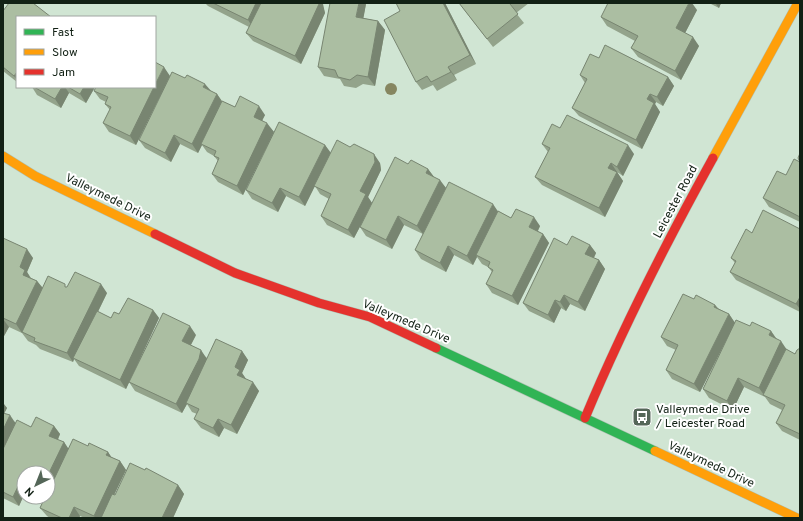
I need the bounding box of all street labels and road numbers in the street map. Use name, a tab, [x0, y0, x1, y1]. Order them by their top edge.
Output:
street label: Leicester Road	[650, 163, 702, 241]
street label: Valleymede Drive	[62, 170, 154, 226]
street label: Valleymede Drive	[360, 296, 452, 348]
street label: Valleymede Drive	[665, 438, 757, 492]

